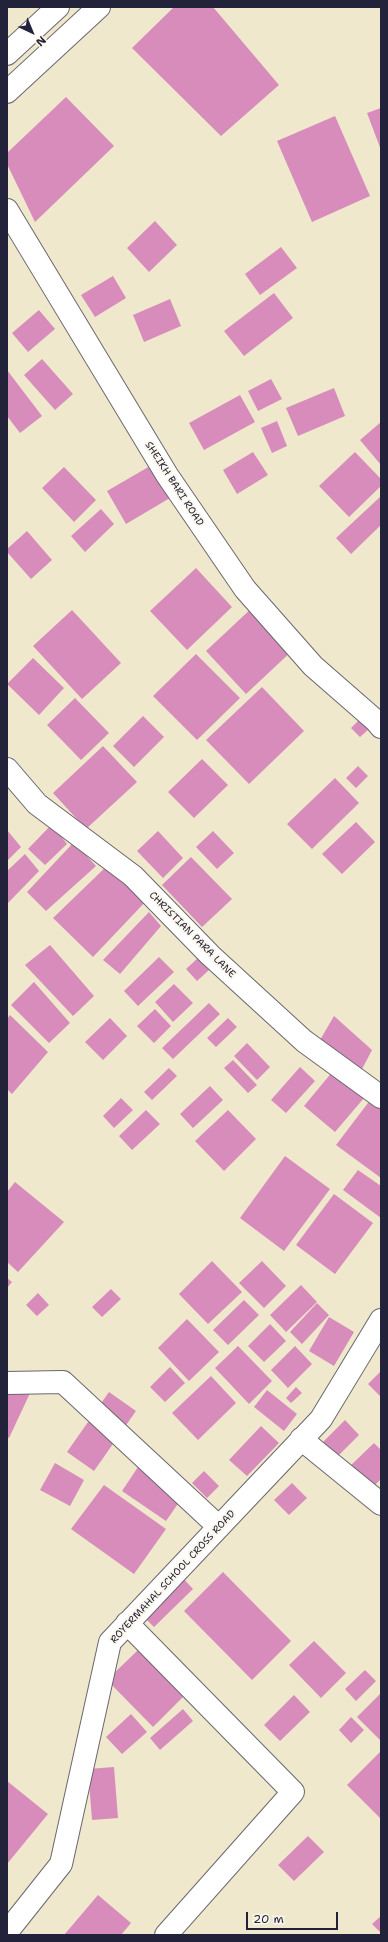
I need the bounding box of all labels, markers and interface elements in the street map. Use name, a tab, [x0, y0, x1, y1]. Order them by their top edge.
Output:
north arrow	[12, 12, 52, 52]
text: N	[32, 33, 49, 49]
street label: SHEIKH BARI ROAD	[142, 439, 206, 529]
street label: CHRISTIAN PARA LANE	[146, 889, 238, 981]
street label: ROYERMAHAL SCHOOL CROSS ROAD	[108, 1508, 238, 1646]
scale bar	[248, 1904, 340, 1930]
text: 20 m	[253, 1911, 284, 1927]

